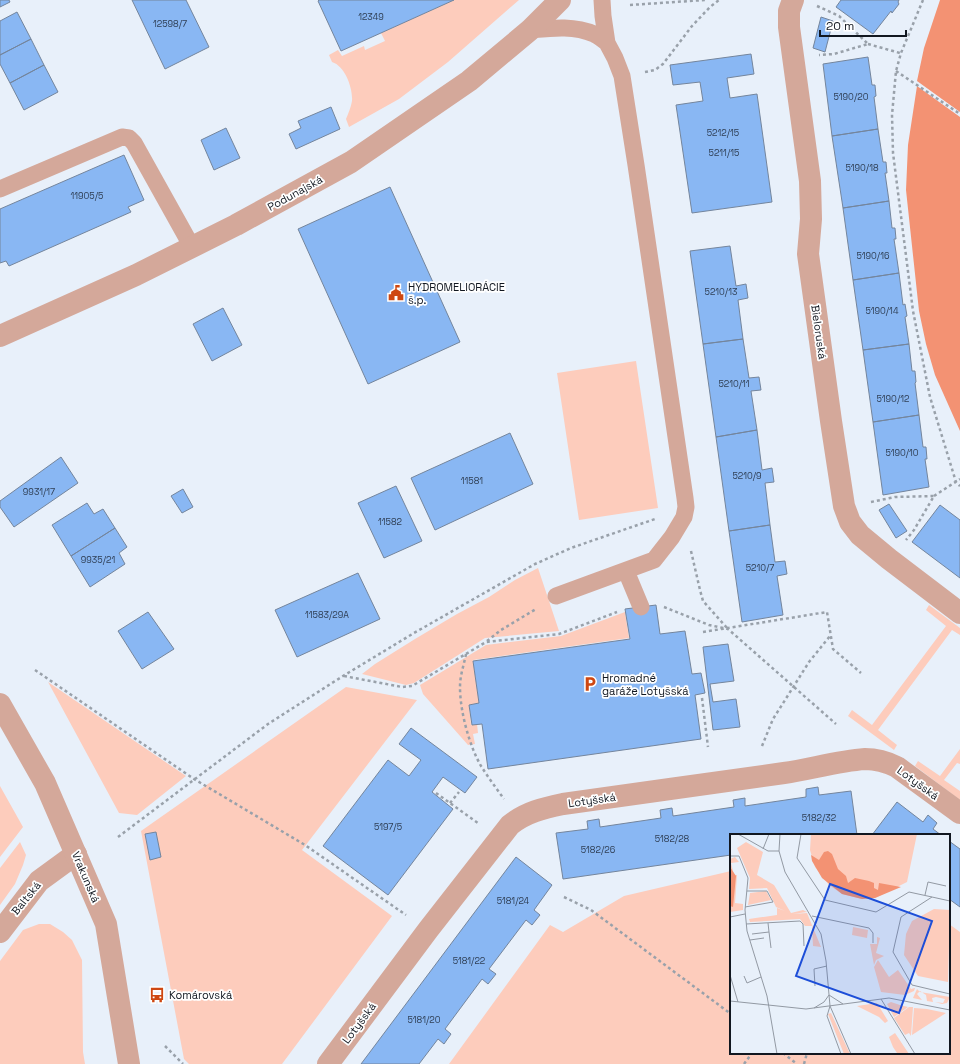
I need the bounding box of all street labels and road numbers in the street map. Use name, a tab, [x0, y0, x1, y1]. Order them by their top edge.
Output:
street label: Podunajská	[265, 172, 326, 214]
street label: Bieloruská	[808, 304, 830, 361]
street label: Lotyšská	[894, 763, 942, 803]
street label: Lotyšská	[567, 790, 617, 810]
street label: Vrakunská	[69, 849, 103, 905]
street label: Baltská	[8, 878, 44, 918]
street label: Lotyšská	[339, 999, 379, 1046]

